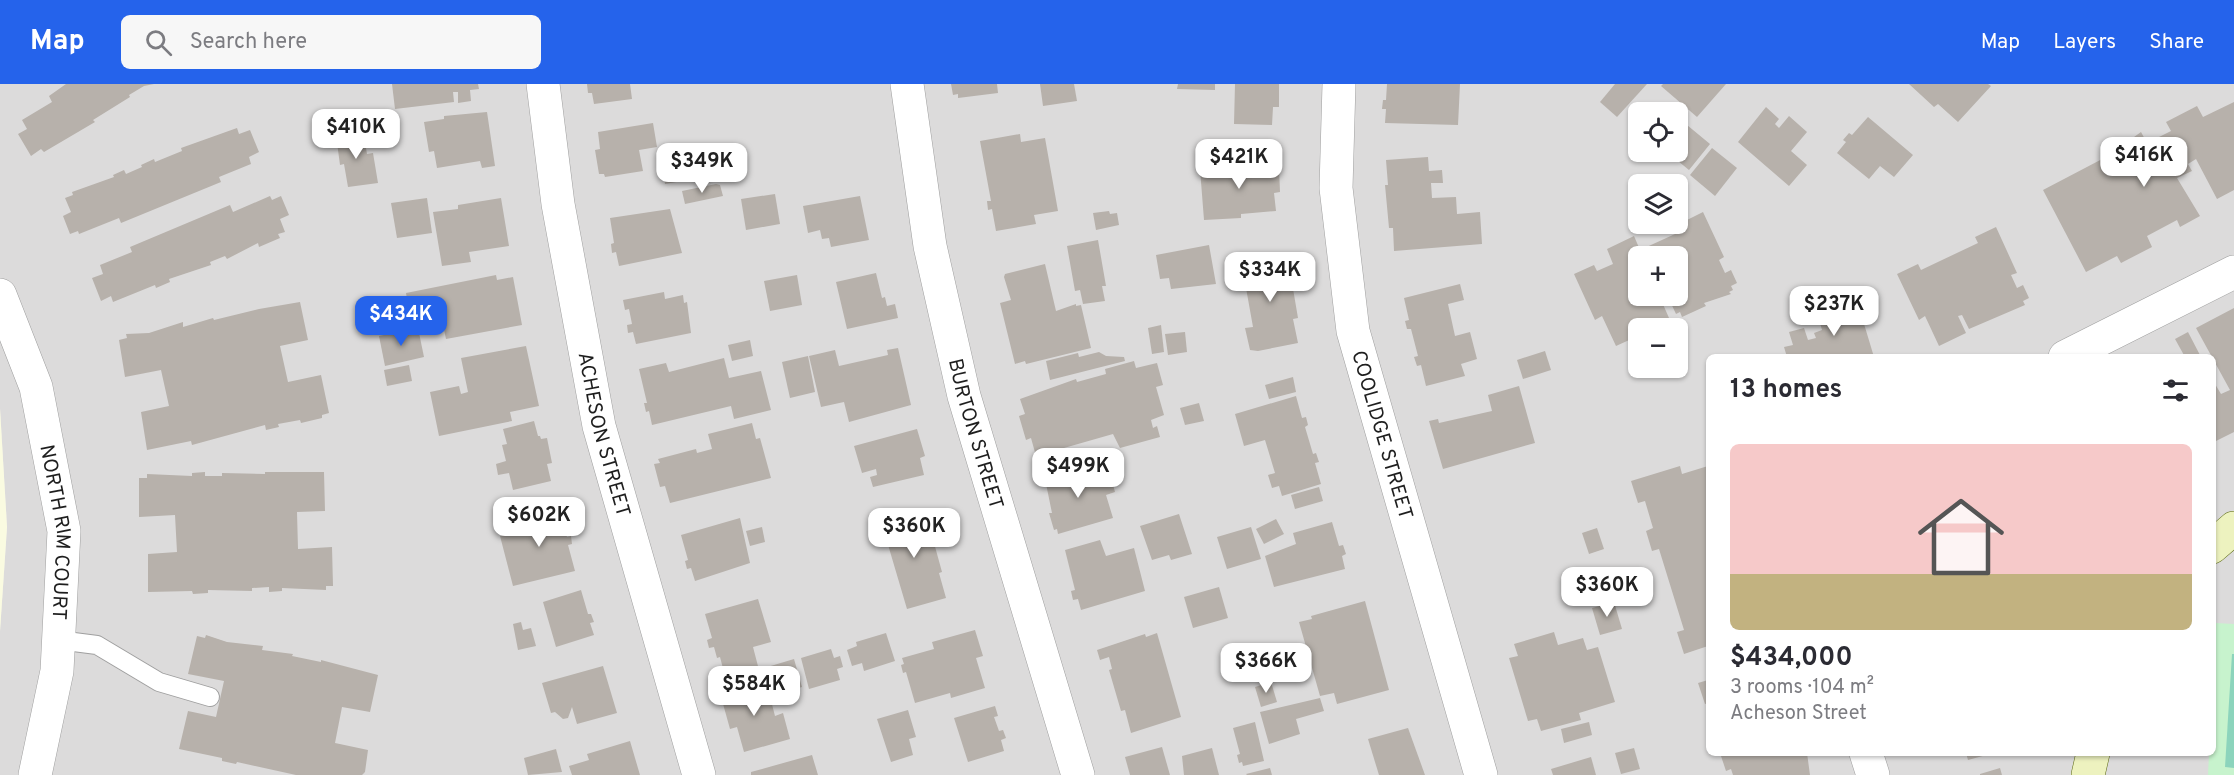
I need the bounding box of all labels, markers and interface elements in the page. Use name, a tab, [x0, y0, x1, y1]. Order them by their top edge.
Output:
search box	[121, 15, 541, 69]
text: Map	[30, 24, 85, 60]
icon: search	[142, 26, 175, 59]
text: Search here	[190, 29, 307, 56]
text: Map	[1981, 29, 2020, 56]
text: Layers	[2053, 29, 2116, 56]
text: Share	[2149, 29, 2204, 56]
map controls	[1628, 102, 1688, 378]
button: locate	[1628, 102, 1688, 162]
pin: $410K	[314, 109, 398, 160]
text: $410K	[326, 115, 386, 141]
pin: $416K	[2102, 137, 2186, 188]
pin: $421K	[1197, 139, 1281, 190]
pin: $349K	[660, 143, 744, 194]
text: $416K	[2114, 143, 2174, 169]
text: $421K	[1209, 145, 1269, 171]
text: $349K	[670, 149, 734, 175]
button: layers	[1628, 174, 1688, 234]
button: +	[1628, 246, 1688, 306]
pin: $334K	[1228, 252, 1312, 303]
text: $334K	[1238, 258, 1302, 284]
pin: $237K	[1792, 286, 1876, 337]
text: $237K	[1804, 292, 1864, 318]
pin: $434K	[359, 296, 443, 347]
text: $434K	[369, 302, 433, 328]
button: −	[1628, 318, 1688, 378]
street label: COOLIDGE STREET	[1344, 348, 1418, 523]
street label: ACHESON STREET	[571, 350, 635, 520]
street label: BURTON STREET	[941, 356, 1008, 513]
text: 13 homes	[1730, 374, 1842, 407]
icon: filters	[2159, 374, 2192, 407]
street label: NORTH RIM COURT	[32, 442, 75, 620]
pin: $499K	[1036, 448, 1120, 499]
text: $499K	[1046, 454, 1110, 480]
icon: home	[1907, 483, 2015, 591]
pin: $602K	[497, 497, 581, 548]
text: $602K	[507, 503, 571, 529]
pin: $360K	[872, 508, 956, 559]
text: $360K	[882, 514, 946, 540]
pin: $360K	[1565, 567, 1649, 618]
text: $360K	[1575, 573, 1639, 599]
text: $434,000	[1730, 642, 1853, 675]
pin: $366K	[1224, 643, 1308, 694]
text: $366K	[1235, 649, 1297, 675]
pin: $584K	[712, 666, 796, 717]
text: $584K	[722, 672, 786, 698]
text: 3 rooms · 104 m²	[1730, 675, 1874, 701]
text: Acheson Street	[1730, 701, 1867, 727]

